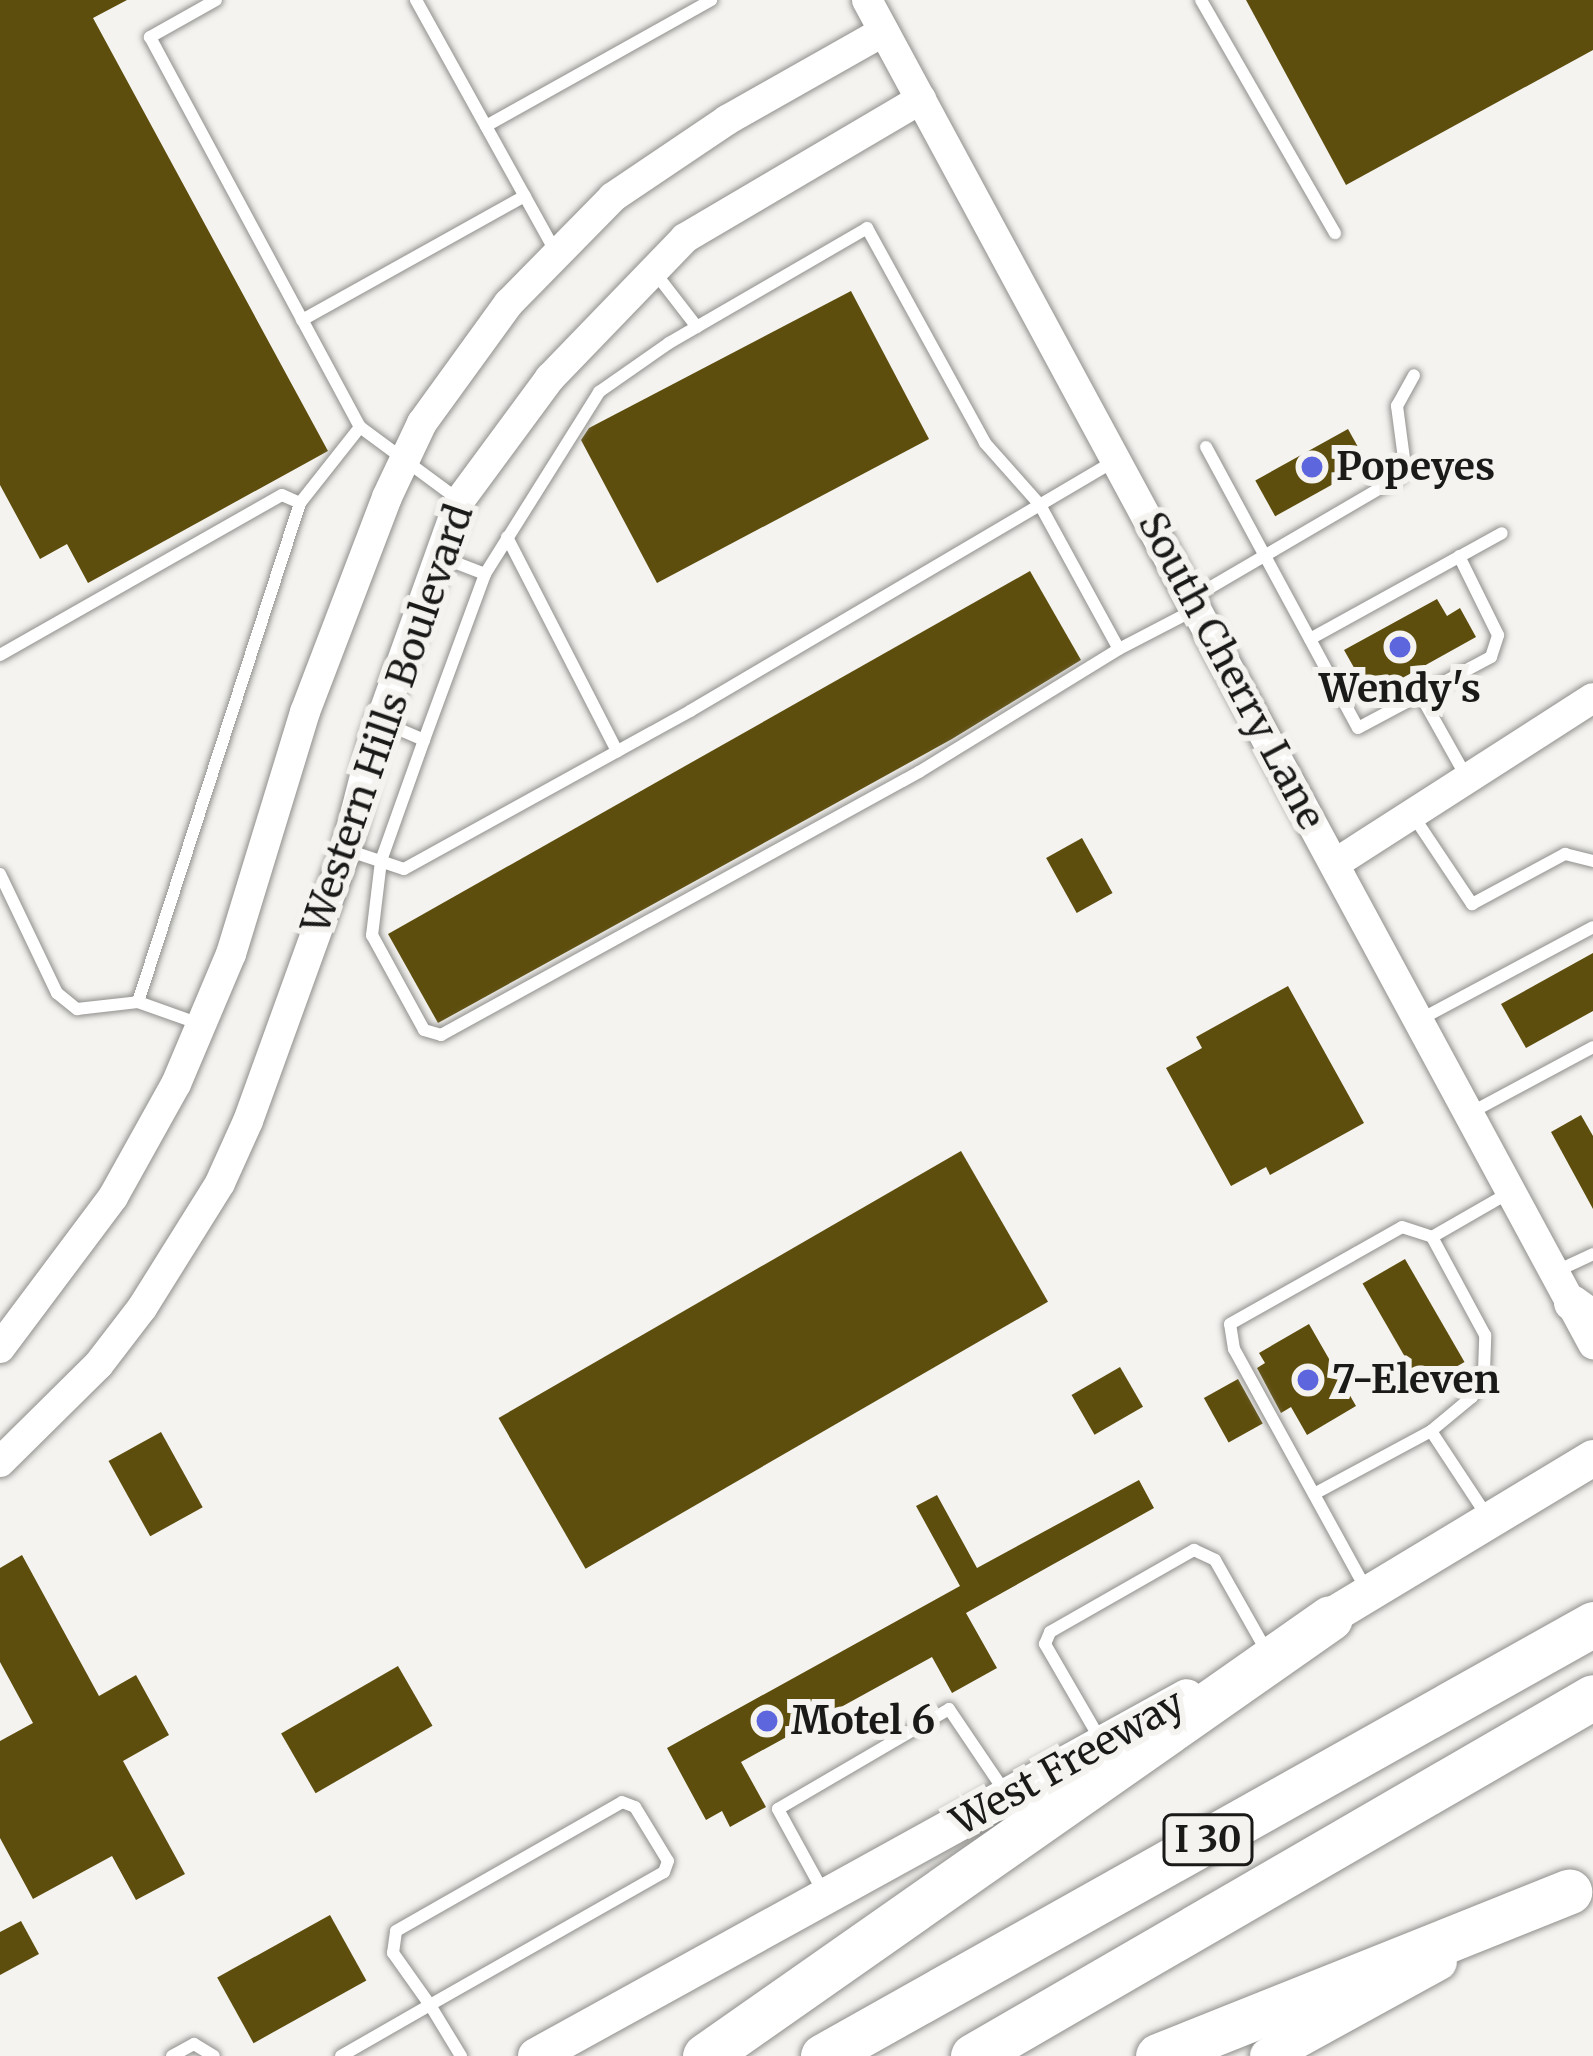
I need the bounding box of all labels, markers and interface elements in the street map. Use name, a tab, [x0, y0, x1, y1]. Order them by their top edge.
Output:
place label: Popeyes	[1336, 444, 1495, 490]
marker: Popeyes	[1299, 454, 1325, 480]
street label: Western Hills Boulevard	[293, 499, 483, 939]
street label: South Cherry Lane	[1128, 505, 1334, 837]
marker: Wendy's	[1387, 634, 1413, 660]
place label: Wendy's	[1319, 666, 1481, 712]
place label: 7-Eleven	[1332, 1357, 1500, 1403]
marker: 7-Eleven	[1295, 1367, 1321, 1393]
street label: West Freeway	[944, 1680, 1192, 1846]
place label: Motel 6	[791, 1698, 935, 1744]
marker: Motel 6	[754, 1708, 780, 1734]
road number: I 30	[1160, 1810, 1256, 1870]

